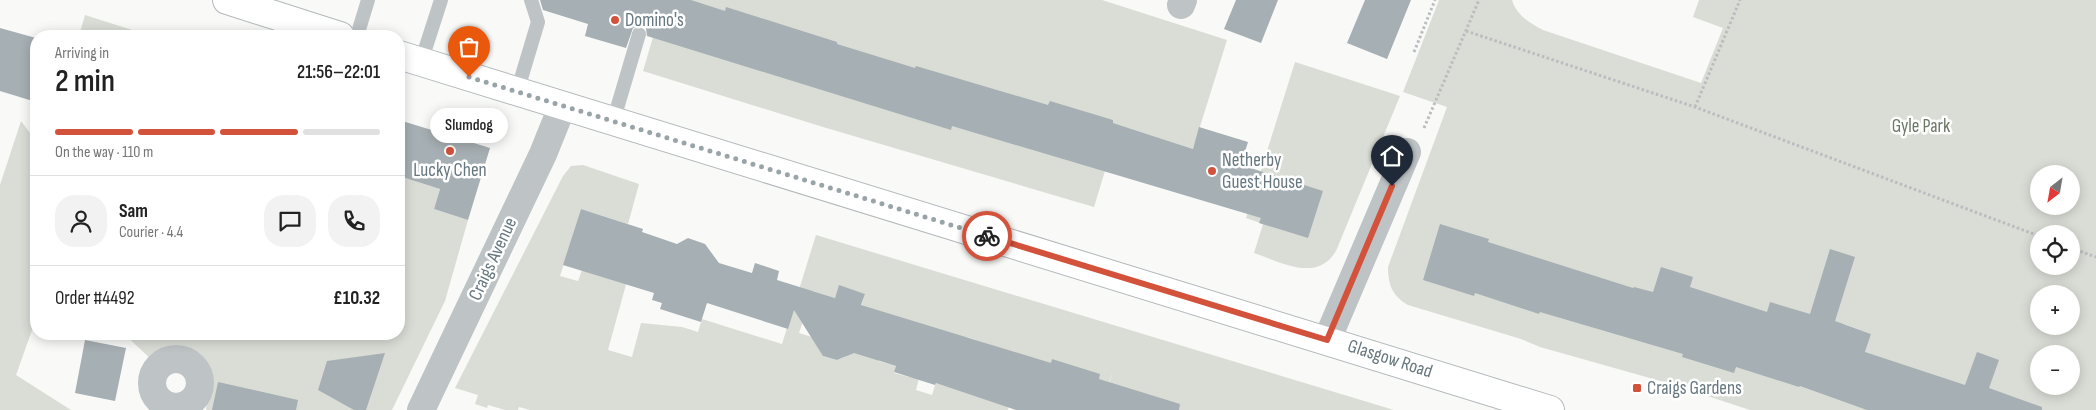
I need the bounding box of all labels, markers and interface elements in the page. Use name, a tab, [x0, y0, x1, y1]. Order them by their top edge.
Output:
place label: Domino's	[625, 9, 684, 32]
marker: Domino's	[609, 14, 621, 26]
pin	[448, 26, 490, 77]
icon: bag	[455, 33, 483, 61]
text: Arriving in	[55, 44, 109, 63]
text: 21:56–22:01	[297, 61, 380, 84]
text: 2 min	[55, 62, 115, 101]
callout: Slumdog	[430, 107, 508, 142]
park label: Gyle Park	[1892, 115, 1951, 138]
text: Slumdog	[445, 116, 493, 135]
pin	[1371, 135, 1413, 186]
icon: home	[1378, 142, 1406, 170]
text: On the way · 110 m	[55, 143, 153, 162]
marker: Lucky Chen	[444, 145, 456, 157]
place label: Netherby Guest House	[1222, 149, 1303, 194]
place label: Lucky Chen	[413, 159, 487, 182]
marker: Netherby Guest House	[1206, 165, 1218, 177]
north arrow	[2030, 165, 2080, 215]
map controls	[2030, 165, 2080, 395]
button: person	[55, 195, 107, 247]
button: chat	[264, 195, 316, 247]
button: phone	[328, 195, 380, 247]
text: Sam	[119, 200, 148, 223]
courier	[962, 211, 1012, 261]
street label: Craigs Avenue	[464, 214, 522, 304]
icon: bike	[973, 222, 1001, 250]
text: Courier · 4.4	[119, 223, 183, 242]
button: locate	[2030, 225, 2080, 275]
button: +	[2030, 285, 2080, 335]
text: Order #4492	[55, 287, 134, 310]
text: £10.32	[333, 287, 380, 310]
street label: Glasgow Road	[1345, 335, 1435, 383]
button: −	[2030, 345, 2080, 395]
place label: Craigs Gardens	[1647, 377, 1742, 400]
marker: Craigs Gardens	[1631, 382, 1643, 394]

